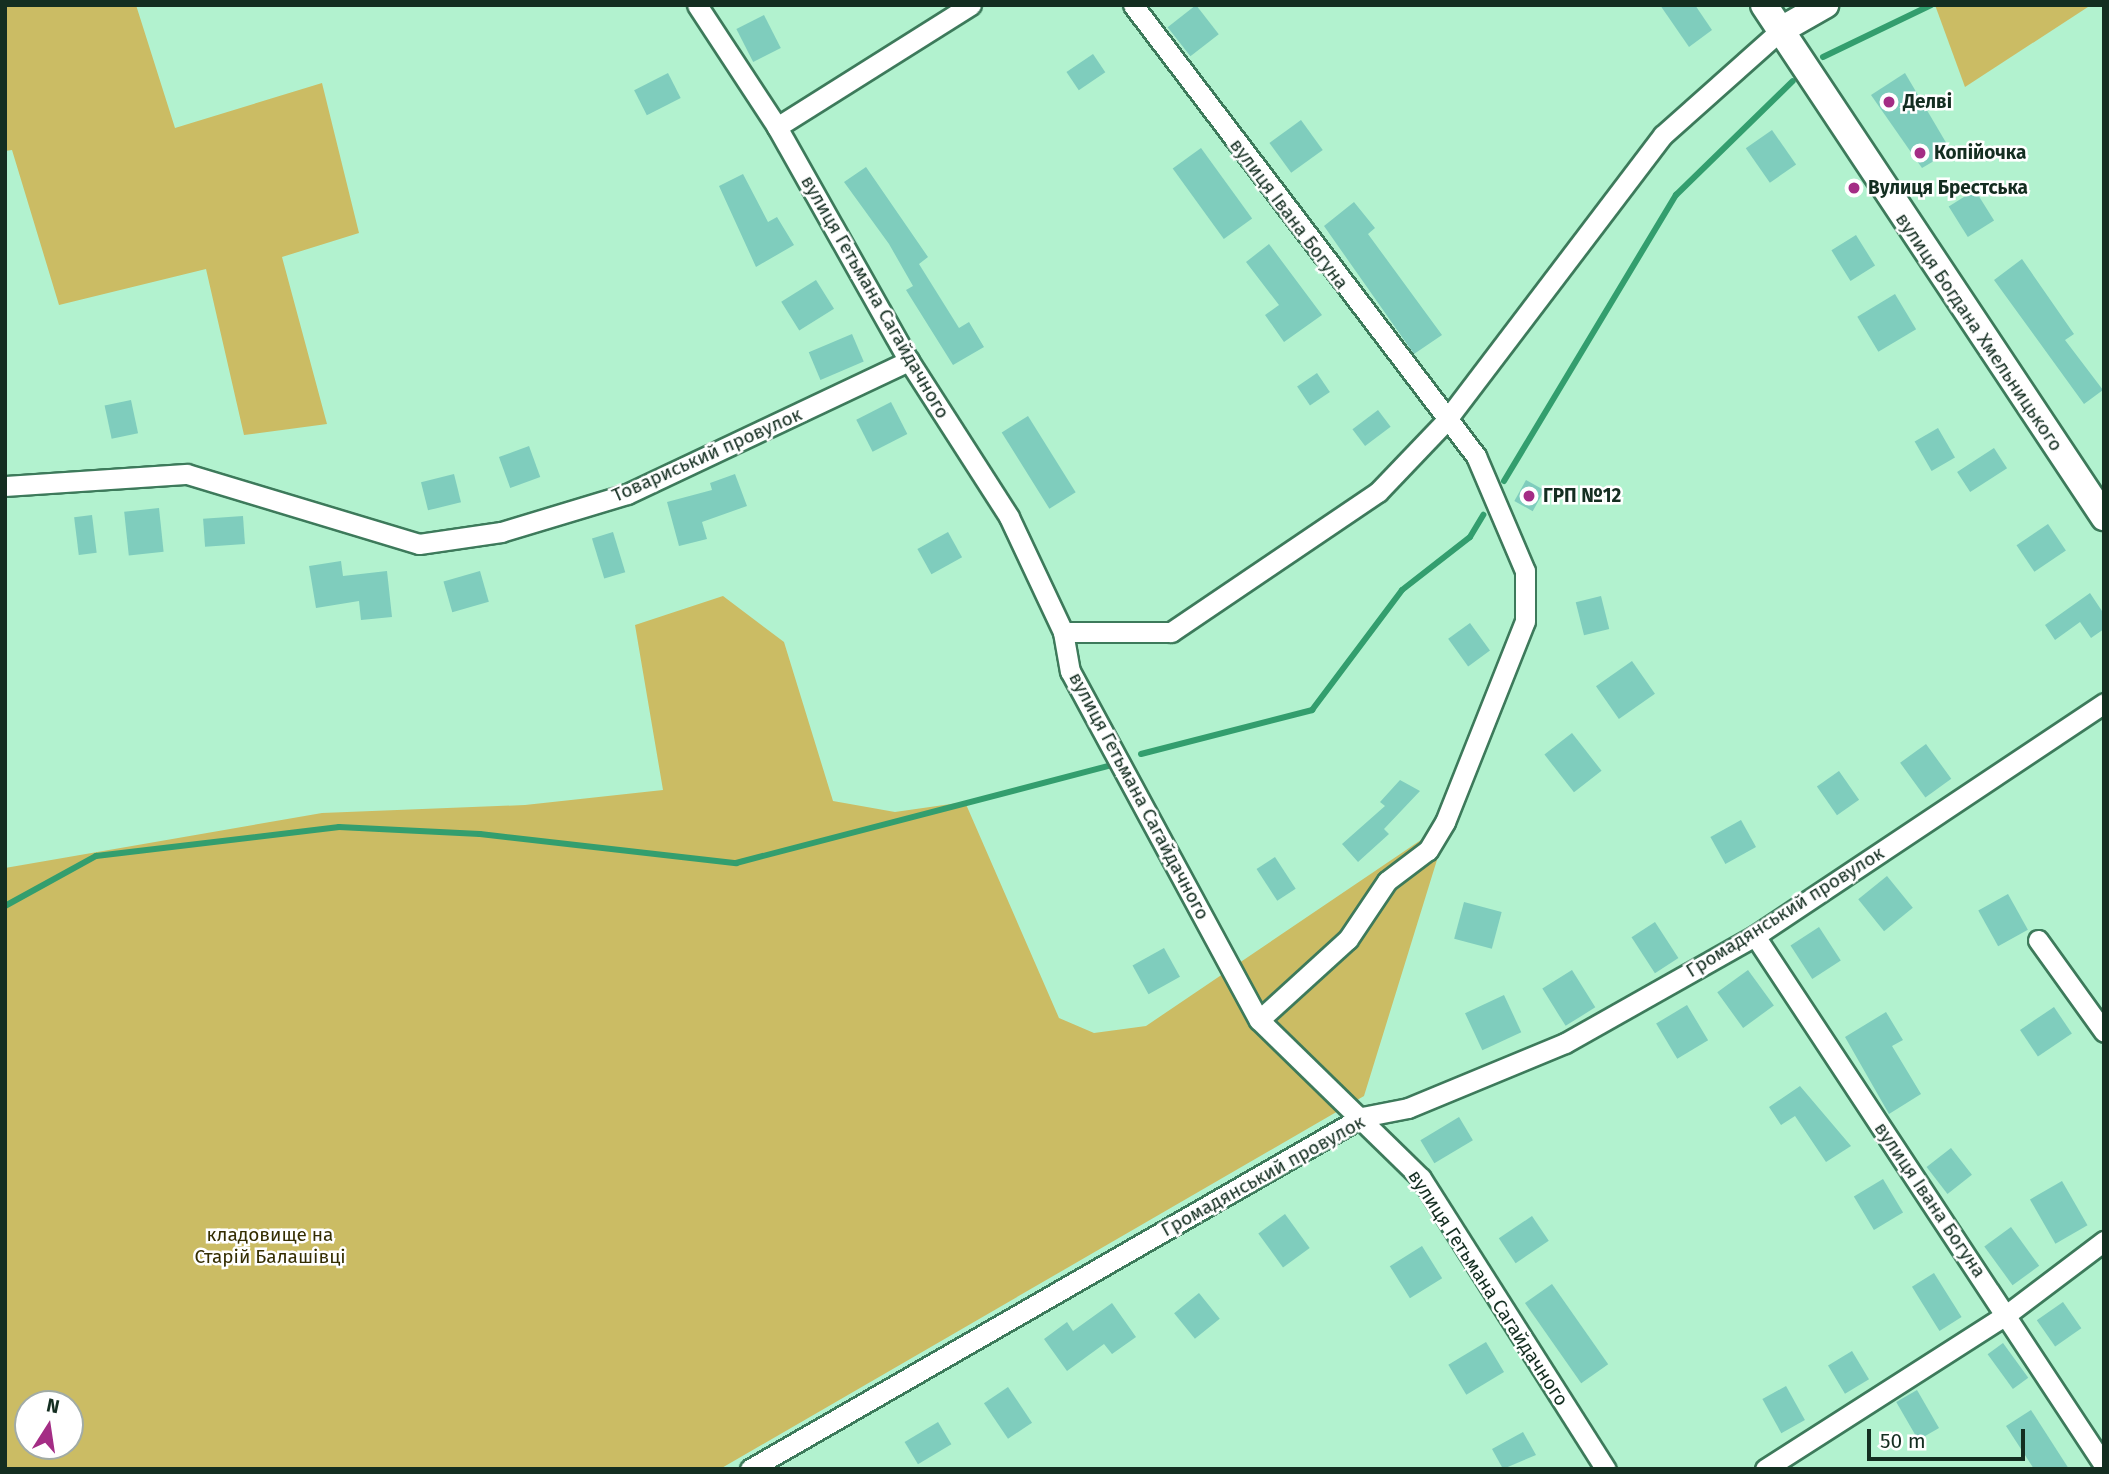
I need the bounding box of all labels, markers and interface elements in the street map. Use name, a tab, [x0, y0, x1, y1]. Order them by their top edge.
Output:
place label: Делві	[1903, 91, 1952, 113]
marker: Делві	[1881, 94, 1897, 110]
street label: вулиця Івана Богуна	[1225, 134, 1353, 294]
place label: Копійочка	[1934, 142, 2026, 164]
marker: Копійочка	[1912, 145, 1928, 161]
street label: вулиця Гетьмана Сагайдачного	[796, 171, 954, 423]
place label: Вулиця Брестська	[1868, 177, 2028, 199]
marker: Вулиця Брестська	[1846, 180, 1862, 196]
street label: вулиця Богдана Хмельницького	[1891, 209, 2067, 455]
street label: Товариський провулок	[609, 403, 805, 507]
place label: ГРП №12	[1543, 485, 1621, 507]
marker: ГРП №12	[1521, 488, 1537, 504]
street label: вулиця Гетьмана Сагайдачного	[1064, 668, 1214, 924]
street label: Громадянський провулок	[1682, 842, 1888, 982]
street label: Громадянський провулок	[1157, 1110, 1369, 1242]
street label: вулиця Івана Богуна	[1869, 1118, 1991, 1282]
street label: вулиця Гетьмана Сагайдачного	[1403, 1166, 1573, 1410]
park label: кладовище на Старій Балашівці	[194, 1224, 346, 1268]
north arrow	[14, 1390, 84, 1460]
text: N	[44, 1393, 62, 1418]
scale bar	[1871, 1414, 2028, 1458]
text: 50 m	[1880, 1428, 1926, 1454]

